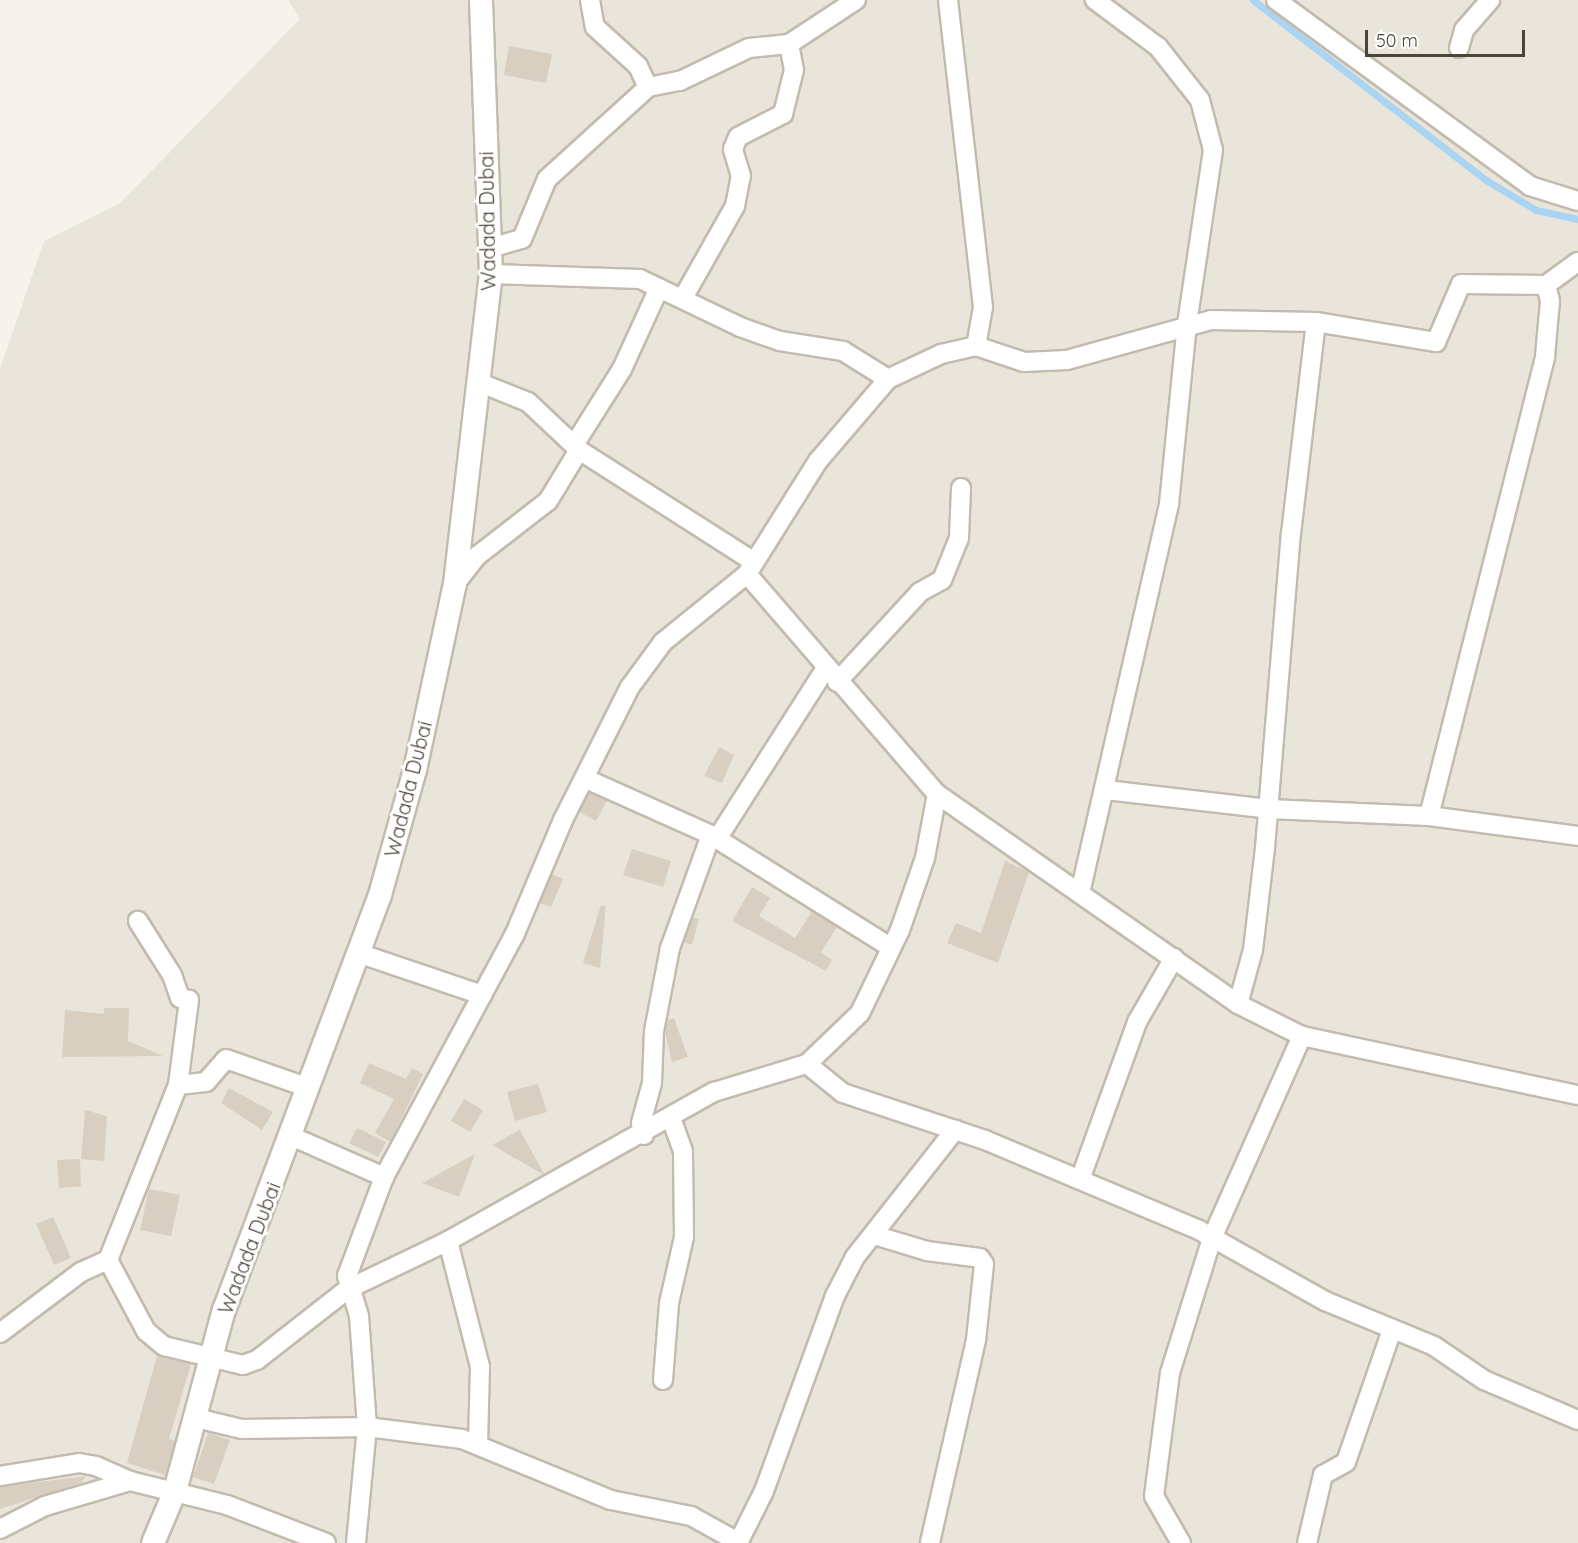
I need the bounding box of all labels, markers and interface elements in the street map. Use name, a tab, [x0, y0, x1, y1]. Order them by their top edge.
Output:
scale bar	[1368, 18, 1528, 56]
text: 50 m	[1376, 29, 1418, 52]
street label: Wadada Dubai	[474, 151, 500, 291]
street label: Wadada Dubai	[379, 718, 437, 860]
street label: Wadada Dubai	[213, 1179, 285, 1317]

